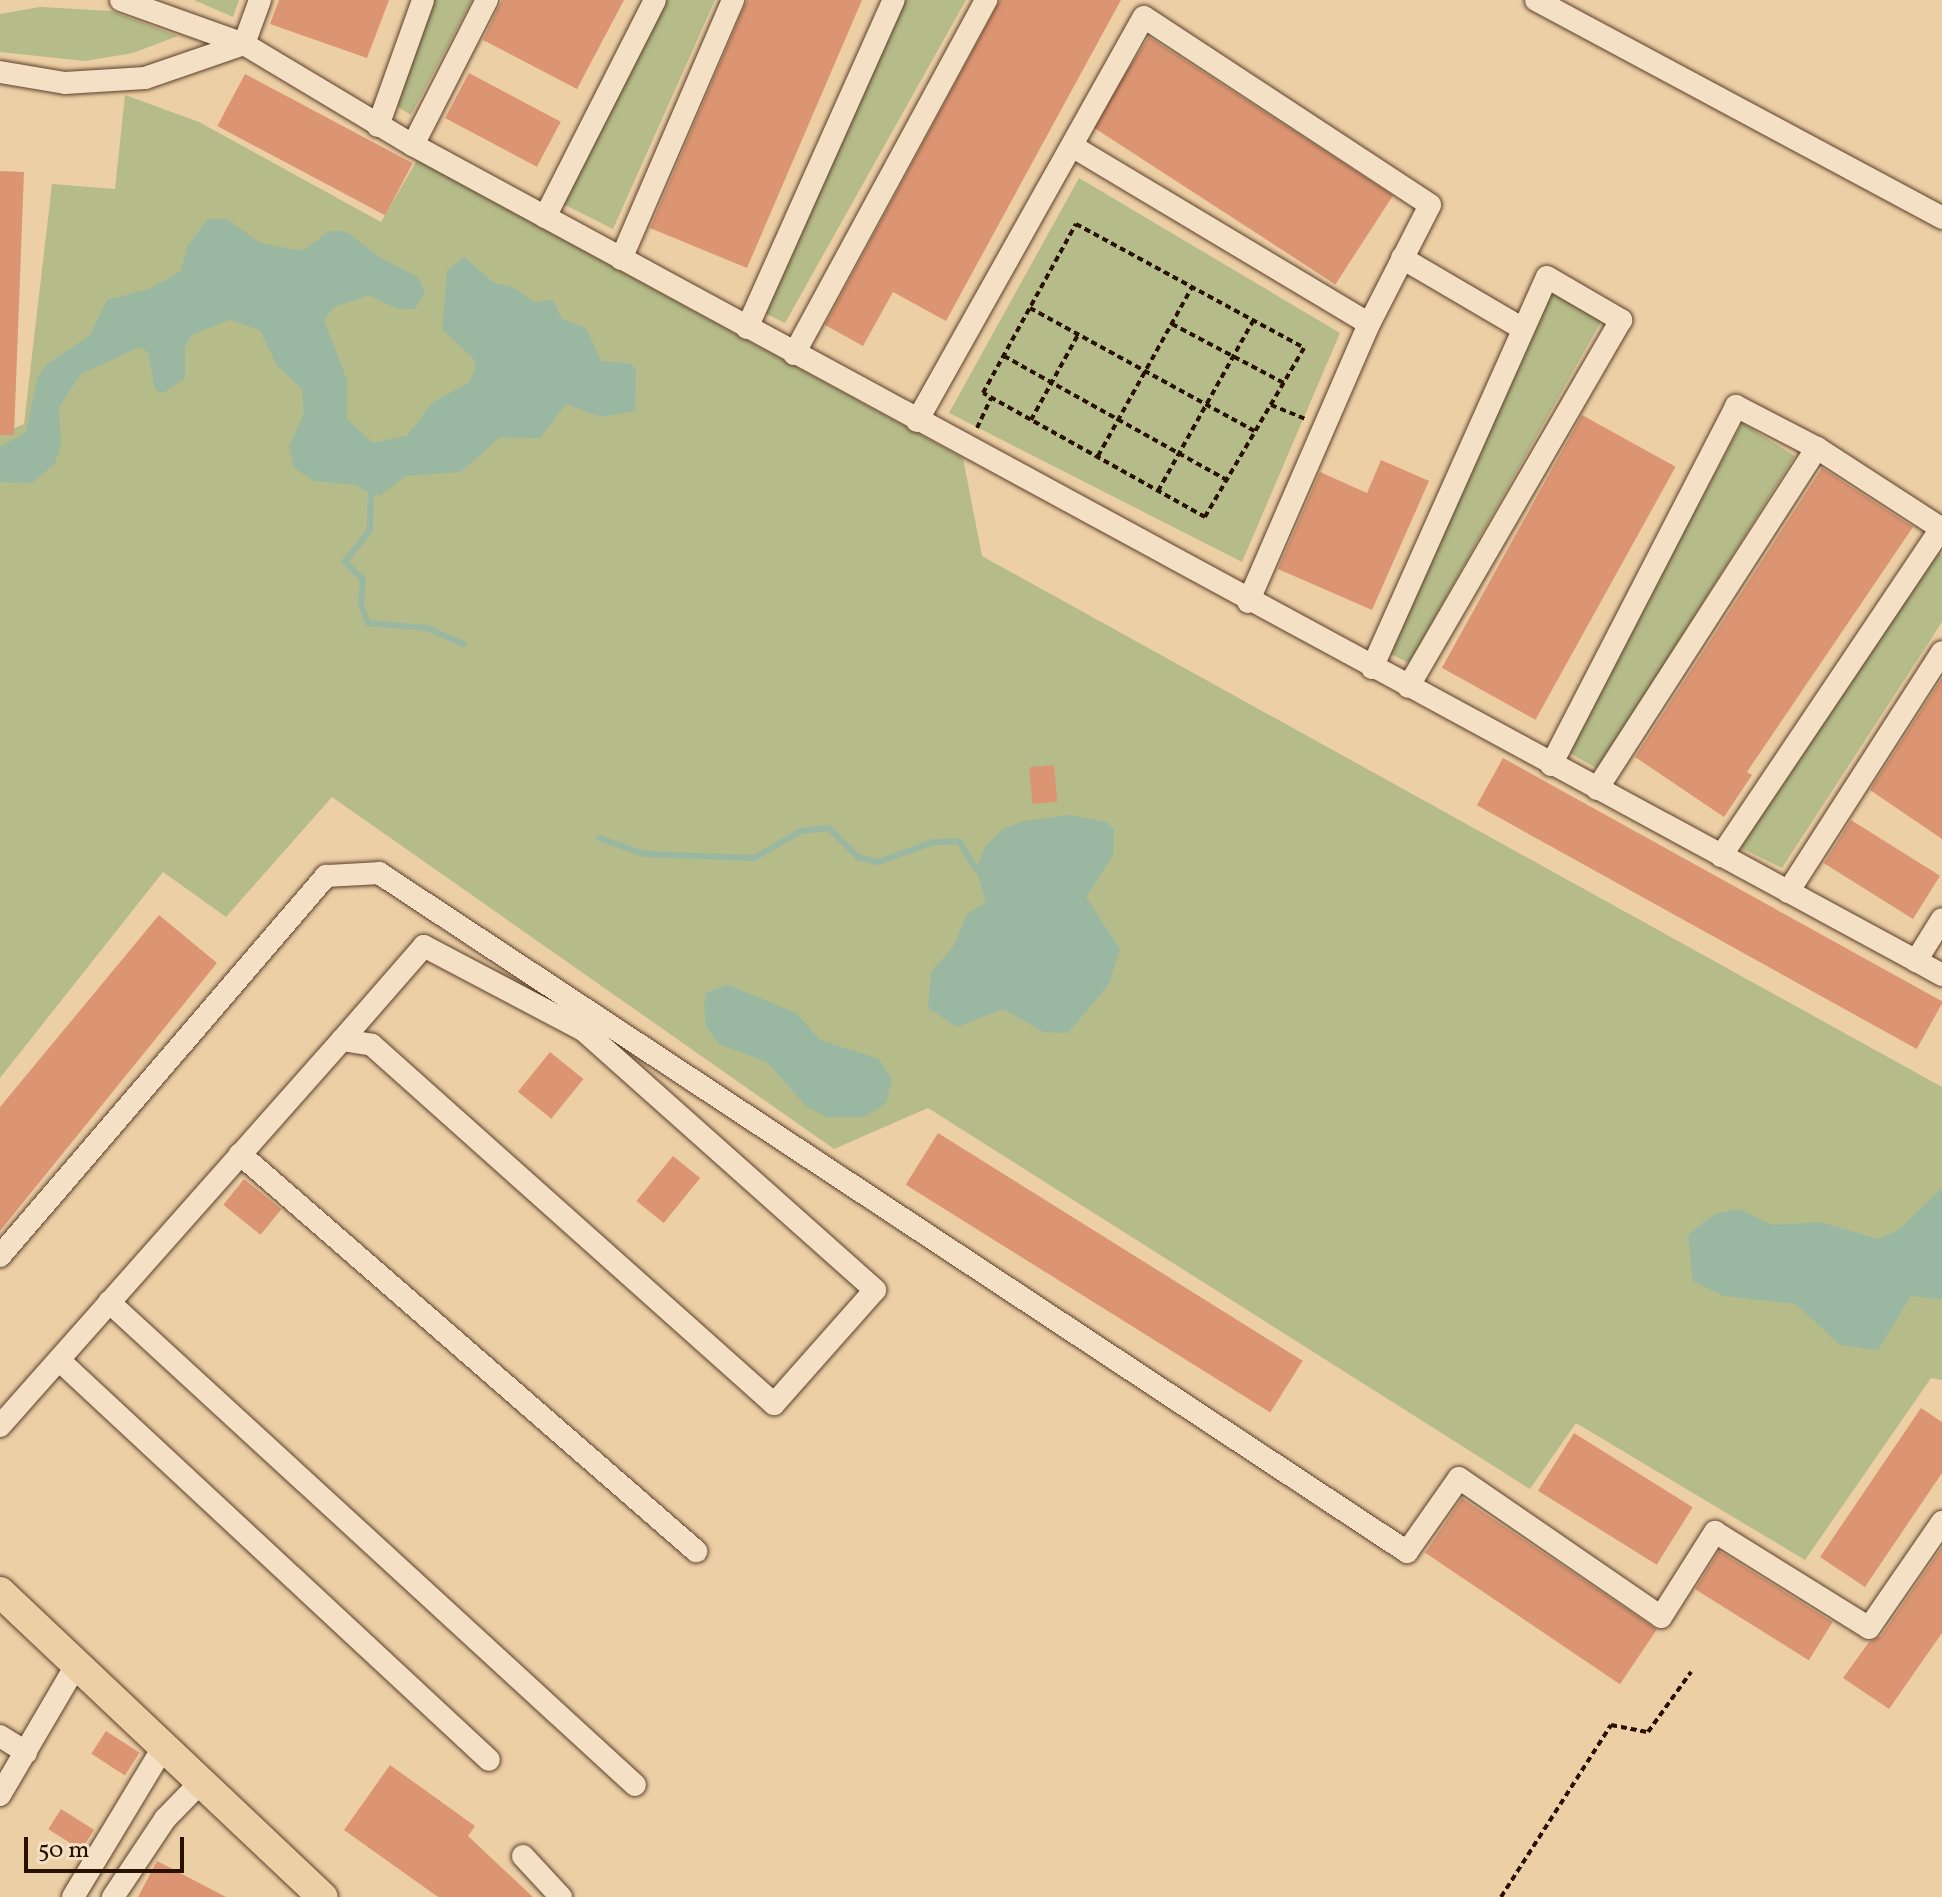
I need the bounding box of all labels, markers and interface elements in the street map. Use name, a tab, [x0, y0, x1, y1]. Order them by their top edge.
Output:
scale bar	[28, 1821, 188, 1871]
text: 50 m	[38, 1834, 90, 1868]

